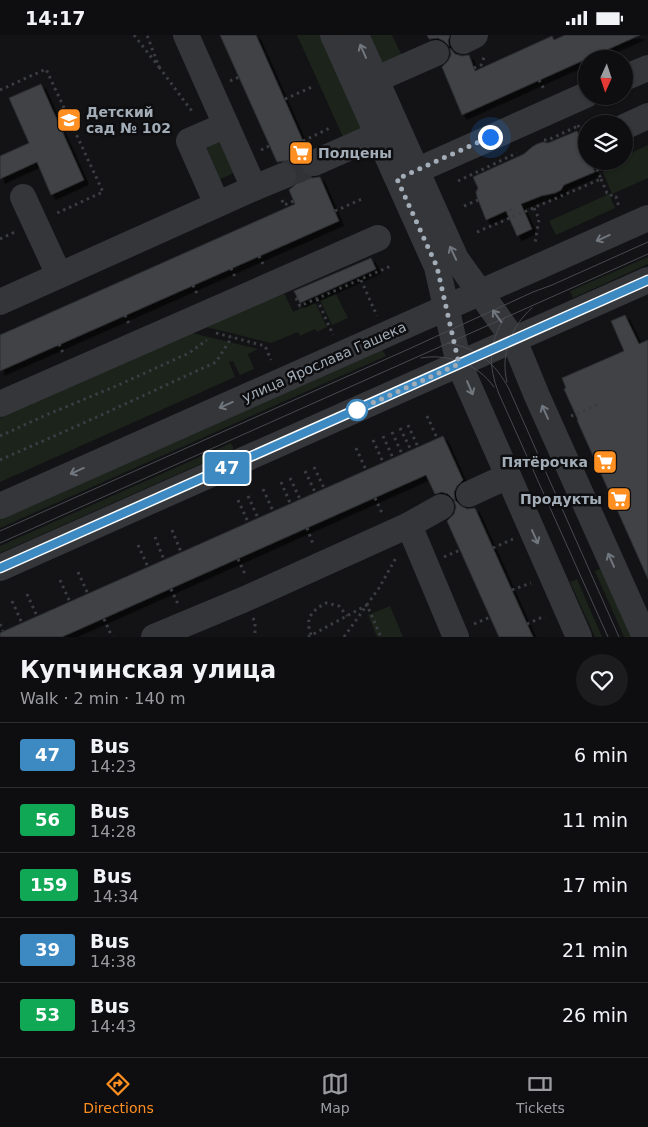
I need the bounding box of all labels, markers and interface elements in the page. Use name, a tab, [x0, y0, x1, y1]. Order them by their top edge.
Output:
text: 14:17	[25, 7, 85, 29]
one-way arrow	[357, 44, 367, 59]
north arrow	[578, 50, 632, 105]
map controls	[578, 50, 633, 170]
place label: Детский сад № 102	[86, 104, 171, 136]
school or university icon: Детский сад № 102	[56, 107, 82, 133]
button: layers	[578, 115, 633, 170]
your location	[478, 125, 503, 150]
supermarket icon: Полцены	[288, 140, 314, 166]
place label: Полцены	[318, 145, 392, 161]
one-way arrow	[596, 233, 611, 243]
one-way arrow	[447, 245, 457, 260]
one-way arrow	[492, 309, 502, 323]
street label: улица Ярослава Гашека	[239, 318, 409, 406]
one-way arrow	[465, 380, 475, 395]
unlabelled marker	[346, 399, 368, 421]
one-way arrow	[219, 401, 234, 411]
one-way arrow	[539, 405, 549, 420]
supermarket icon: Пятёрочка	[592, 449, 618, 475]
line badge: 47	[204, 452, 250, 484]
place label: Пятёрочка	[501, 454, 588, 470]
text: 47	[214, 457, 240, 478]
one-way arrow	[70, 467, 85, 477]
supermarket icon: Продукты	[606, 486, 632, 512]
place label: Продукты	[520, 491, 602, 507]
one-way arrow	[531, 529, 541, 544]
one-way arrow	[606, 553, 616, 568]
button: heart	[576, 654, 628, 706]
text: Купчинская улица	[20, 656, 276, 684]
text: Walk · 2 min · 140 m	[20, 689, 185, 708]
text: Bus	[90, 735, 129, 757]
text: 47	[35, 744, 60, 765]
text: 6 min	[574, 744, 628, 766]
text: 14:23	[90, 757, 136, 776]
text: Bus	[90, 800, 129, 822]
text: 56	[35, 809, 60, 830]
text: 11 min	[562, 809, 628, 831]
text: 14:28	[90, 822, 136, 841]
text: Bus	[93, 865, 132, 887]
text: 159	[30, 874, 68, 895]
text: 17 min	[562, 874, 628, 896]
text: 14:34	[93, 887, 139, 906]
text: Bus	[90, 930, 129, 952]
text: 39	[35, 939, 60, 960]
text: 21 min	[562, 939, 628, 961]
text: 14:38	[90, 952, 136, 971]
text: Bus	[90, 995, 129, 1017]
text: 53	[35, 1004, 60, 1025]
text: 26 min	[562, 1004, 628, 1026]
text: 14:43	[90, 1017, 136, 1036]
tab: Directions	[83, 1070, 154, 1116]
tab: Map	[320, 1070, 350, 1116]
tab: Tickets	[516, 1070, 565, 1116]

